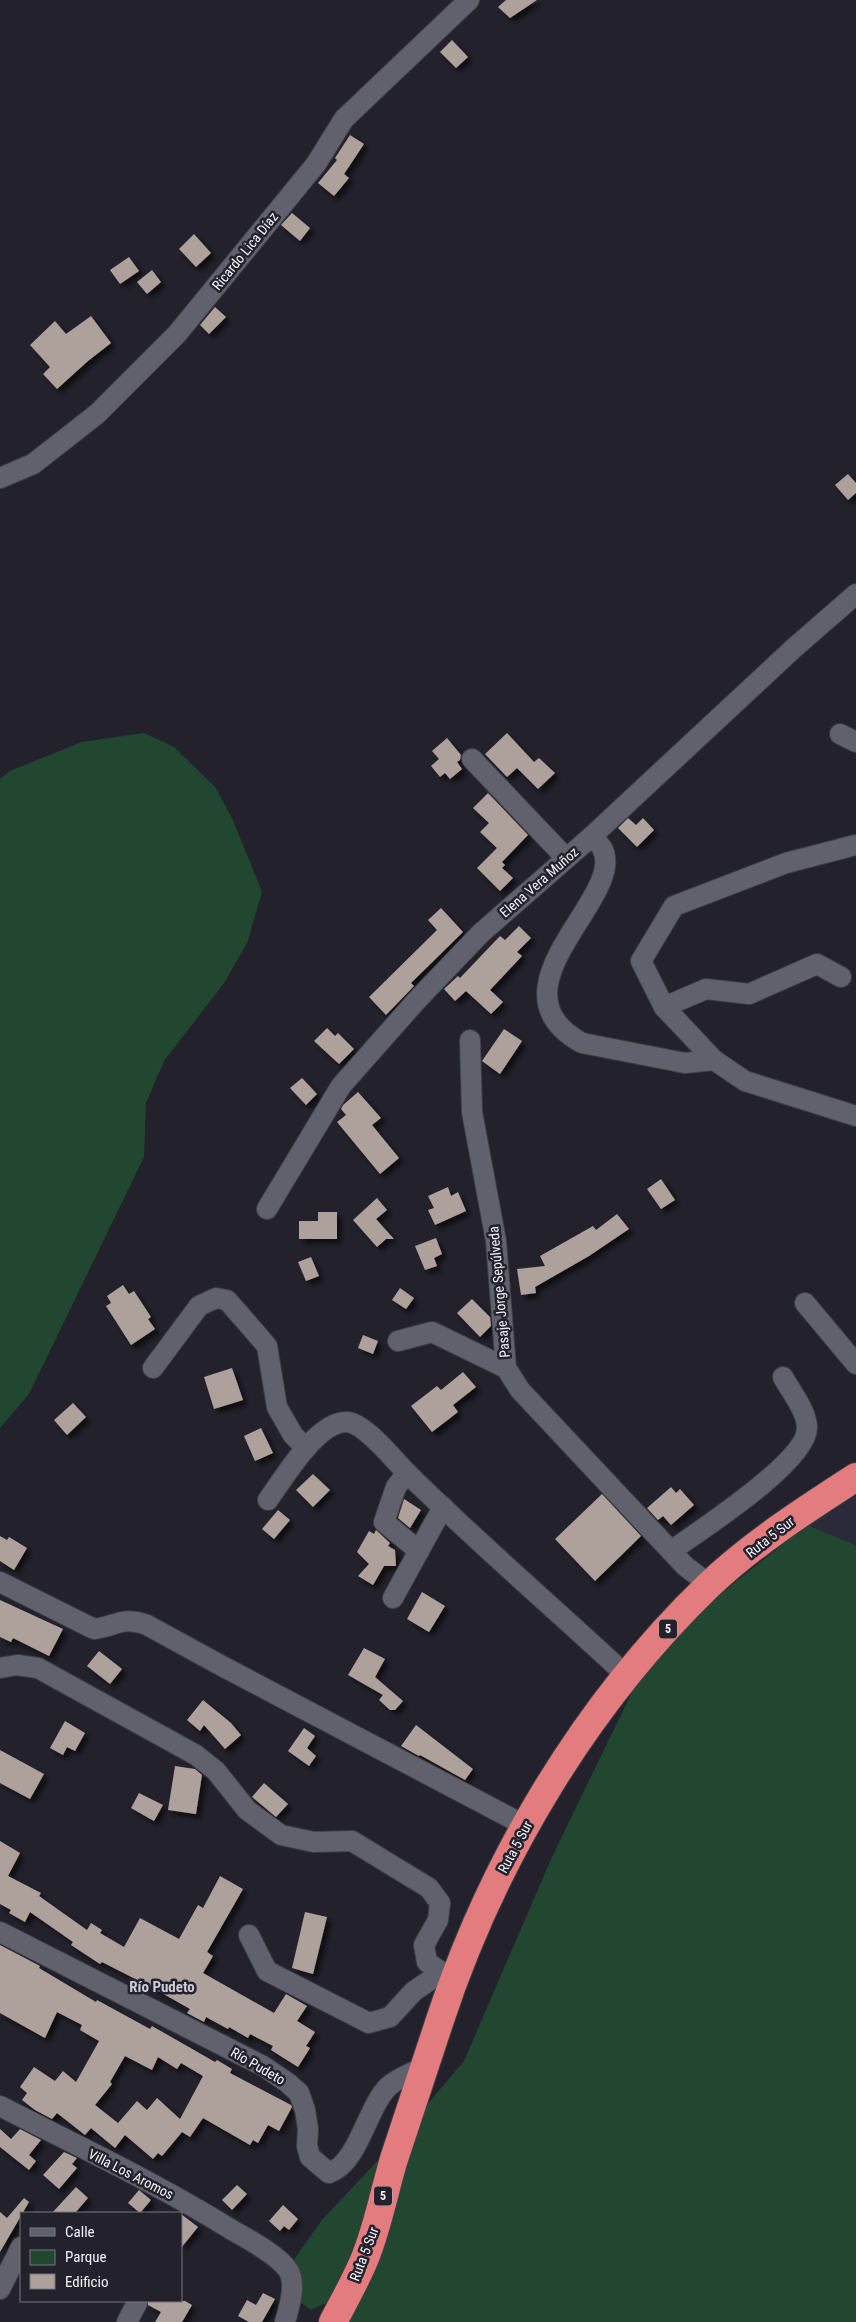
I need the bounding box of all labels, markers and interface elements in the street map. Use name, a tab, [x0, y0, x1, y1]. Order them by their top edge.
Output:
street label: Ricardo Lica Díaz	[209, 209, 281, 293]
street label: Elena Vera Muñoz	[497, 844, 581, 920]
street label: Pasaje Jorge Sepúlveda	[485, 1226, 513, 1358]
street label: Ruta 5 Sur	[743, 1513, 797, 1561]
road number: 5	[659, 1620, 677, 1638]
street label: Ruta 5 Sur	[495, 1818, 535, 1876]
district label: Río Pudeto	[129, 1978, 195, 1996]
street label: Río Pudeto	[228, 2044, 288, 2088]
street label: Villa Los Aromos	[86, 2146, 176, 2202]
road number: 5	[374, 2186, 392, 2206]
legend	[20, 2212, 182, 2302]
text: Calle	[65, 2223, 95, 2241]
street label: Ruta 5 Sur	[346, 2225, 382, 2283]
text: Parque	[65, 2248, 107, 2266]
text: Edificio	[65, 2273, 108, 2291]

